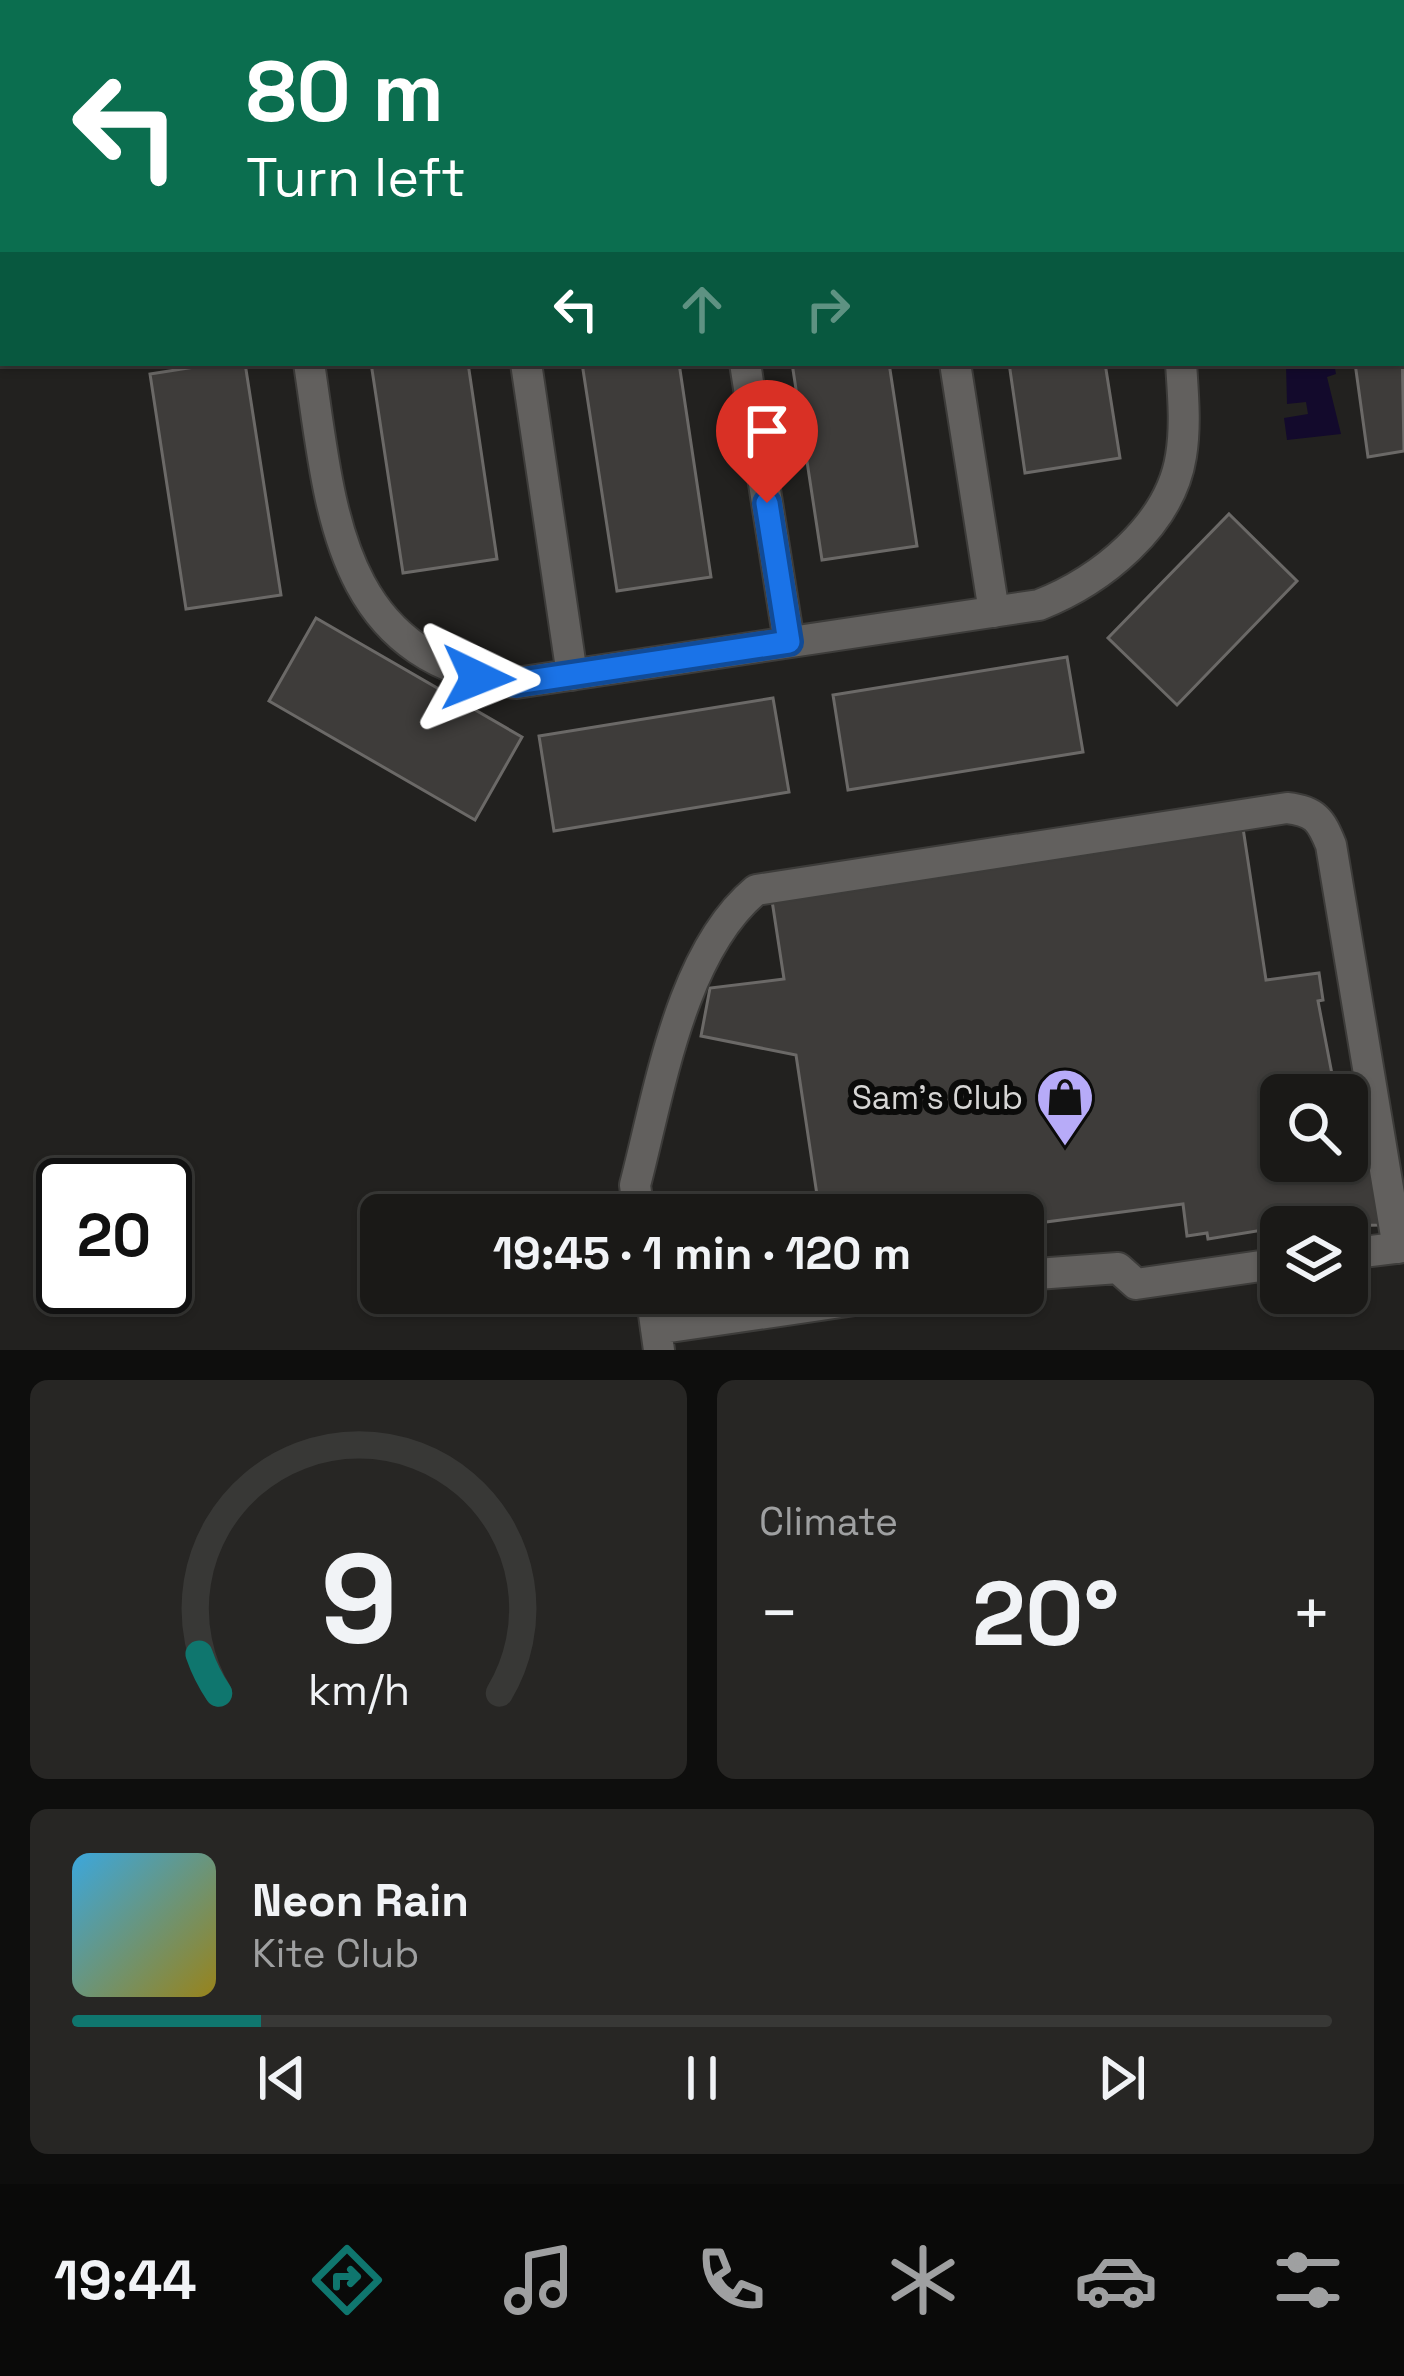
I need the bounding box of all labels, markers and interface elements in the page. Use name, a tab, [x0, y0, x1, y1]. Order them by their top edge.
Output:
text: 80 m	[246, 38, 444, 146]
icon: left	[48, 48, 204, 204]
text: Turn left	[246, 143, 466, 212]
icon: left	[543, 276, 609, 342]
icon: ahead	[669, 276, 735, 342]
icon: right	[795, 276, 861, 342]
pin	[716, 380, 818, 503]
icon: arrive	[734, 398, 800, 464]
position arrow	[415, 615, 541, 741]
shop icon: Sam's Club	[1034, 1066, 1096, 1148]
map controls	[1260, 1074, 1368, 1314]
button: search	[1260, 1074, 1368, 1182]
place label: Sam's Club	[852, 1077, 1023, 1119]
speed limit sign: 20	[36, 1158, 192, 1314]
button: layers	[1260, 1206, 1368, 1314]
text: 19:45 · 1 min · 120 m	[493, 1225, 911, 1282]
text: Climate	[759, 1497, 898, 1546]
text: 9	[320, 1519, 397, 1678]
text: 20°	[972, 1556, 1119, 1671]
text: −	[759, 1571, 800, 1655]
text: +	[1291, 1571, 1332, 1655]
text: km/h	[307, 1662, 410, 1717]
text: Neon Rain	[252, 1872, 469, 1929]
text: Kite Club	[252, 1929, 419, 1978]
icon: previous	[249, 2045, 315, 2111]
icon: pause	[669, 2045, 735, 2111]
icon: next	[1089, 2045, 1155, 2111]
icon: directions	[305, 2238, 389, 2322]
icon: music	[497, 2238, 581, 2322]
icon: phone	[689, 2238, 773, 2322]
icon: climate	[881, 2238, 965, 2322]
icon: car	[1074, 2238, 1158, 2322]
icon: filters	[1266, 2238, 1350, 2322]
text: 19:44	[54, 2246, 197, 2315]

